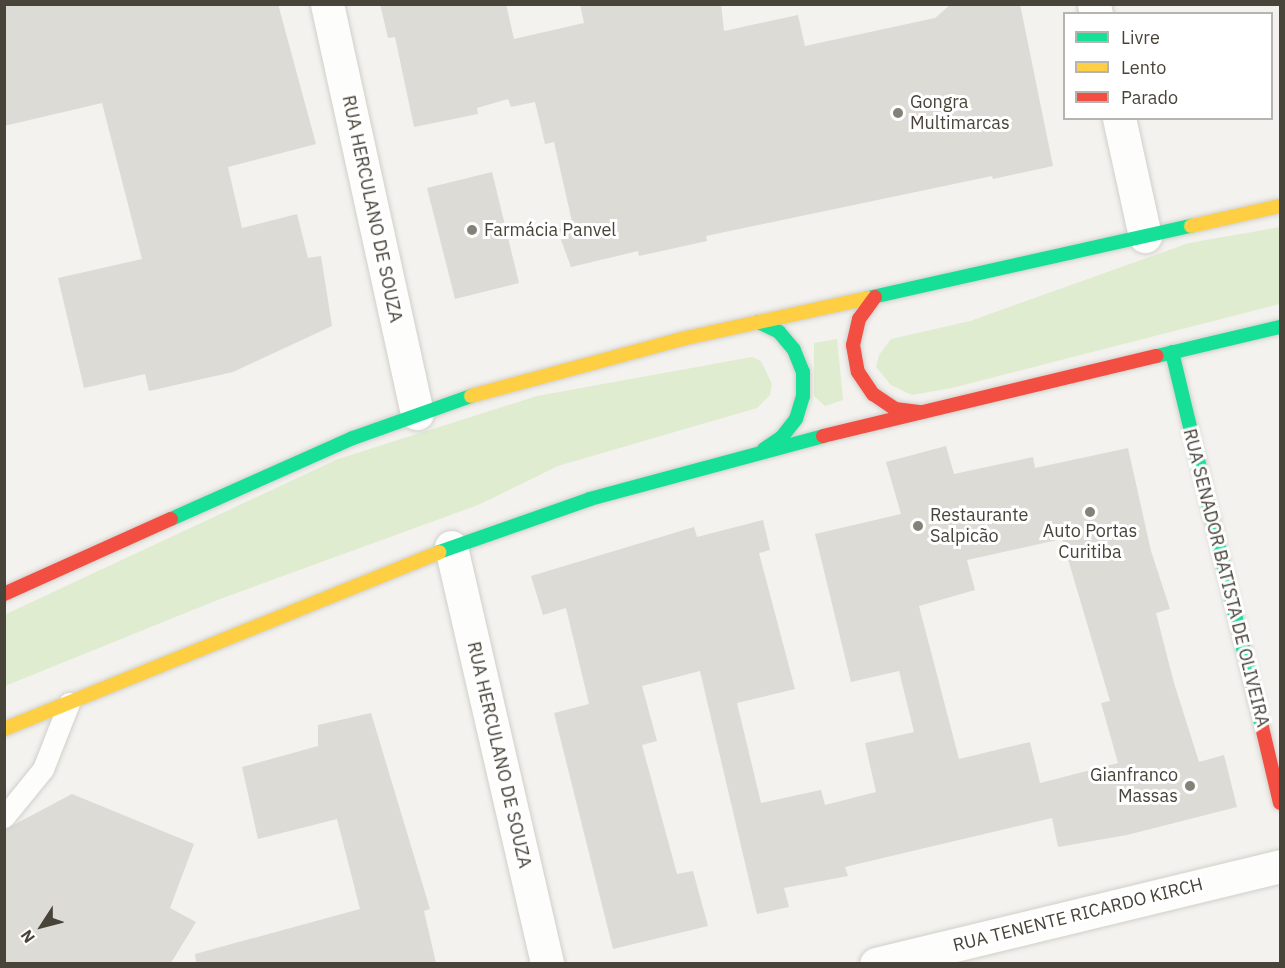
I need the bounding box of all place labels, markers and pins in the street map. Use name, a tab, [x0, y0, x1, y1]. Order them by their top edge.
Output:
place label: Gongra Multimarcas	[910, 92, 1010, 134]
marker: Gongra Multimarcas	[891, 106, 905, 120]
place label: Farmácia Panvel	[484, 219, 616, 241]
marker: Farmácia Panvel	[465, 223, 479, 237]
place label: Restaurante Salpicão	[930, 505, 1028, 548]
marker: Auto Portas Curitiba	[1083, 505, 1097, 519]
marker: Restaurante Salpicão	[911, 519, 925, 533]
place label: Auto Portas Curitiba	[1043, 521, 1137, 564]
place label: Gianfranco Massas	[1090, 765, 1178, 808]
marker: Gianfranco Massas	[1183, 779, 1197, 793]

